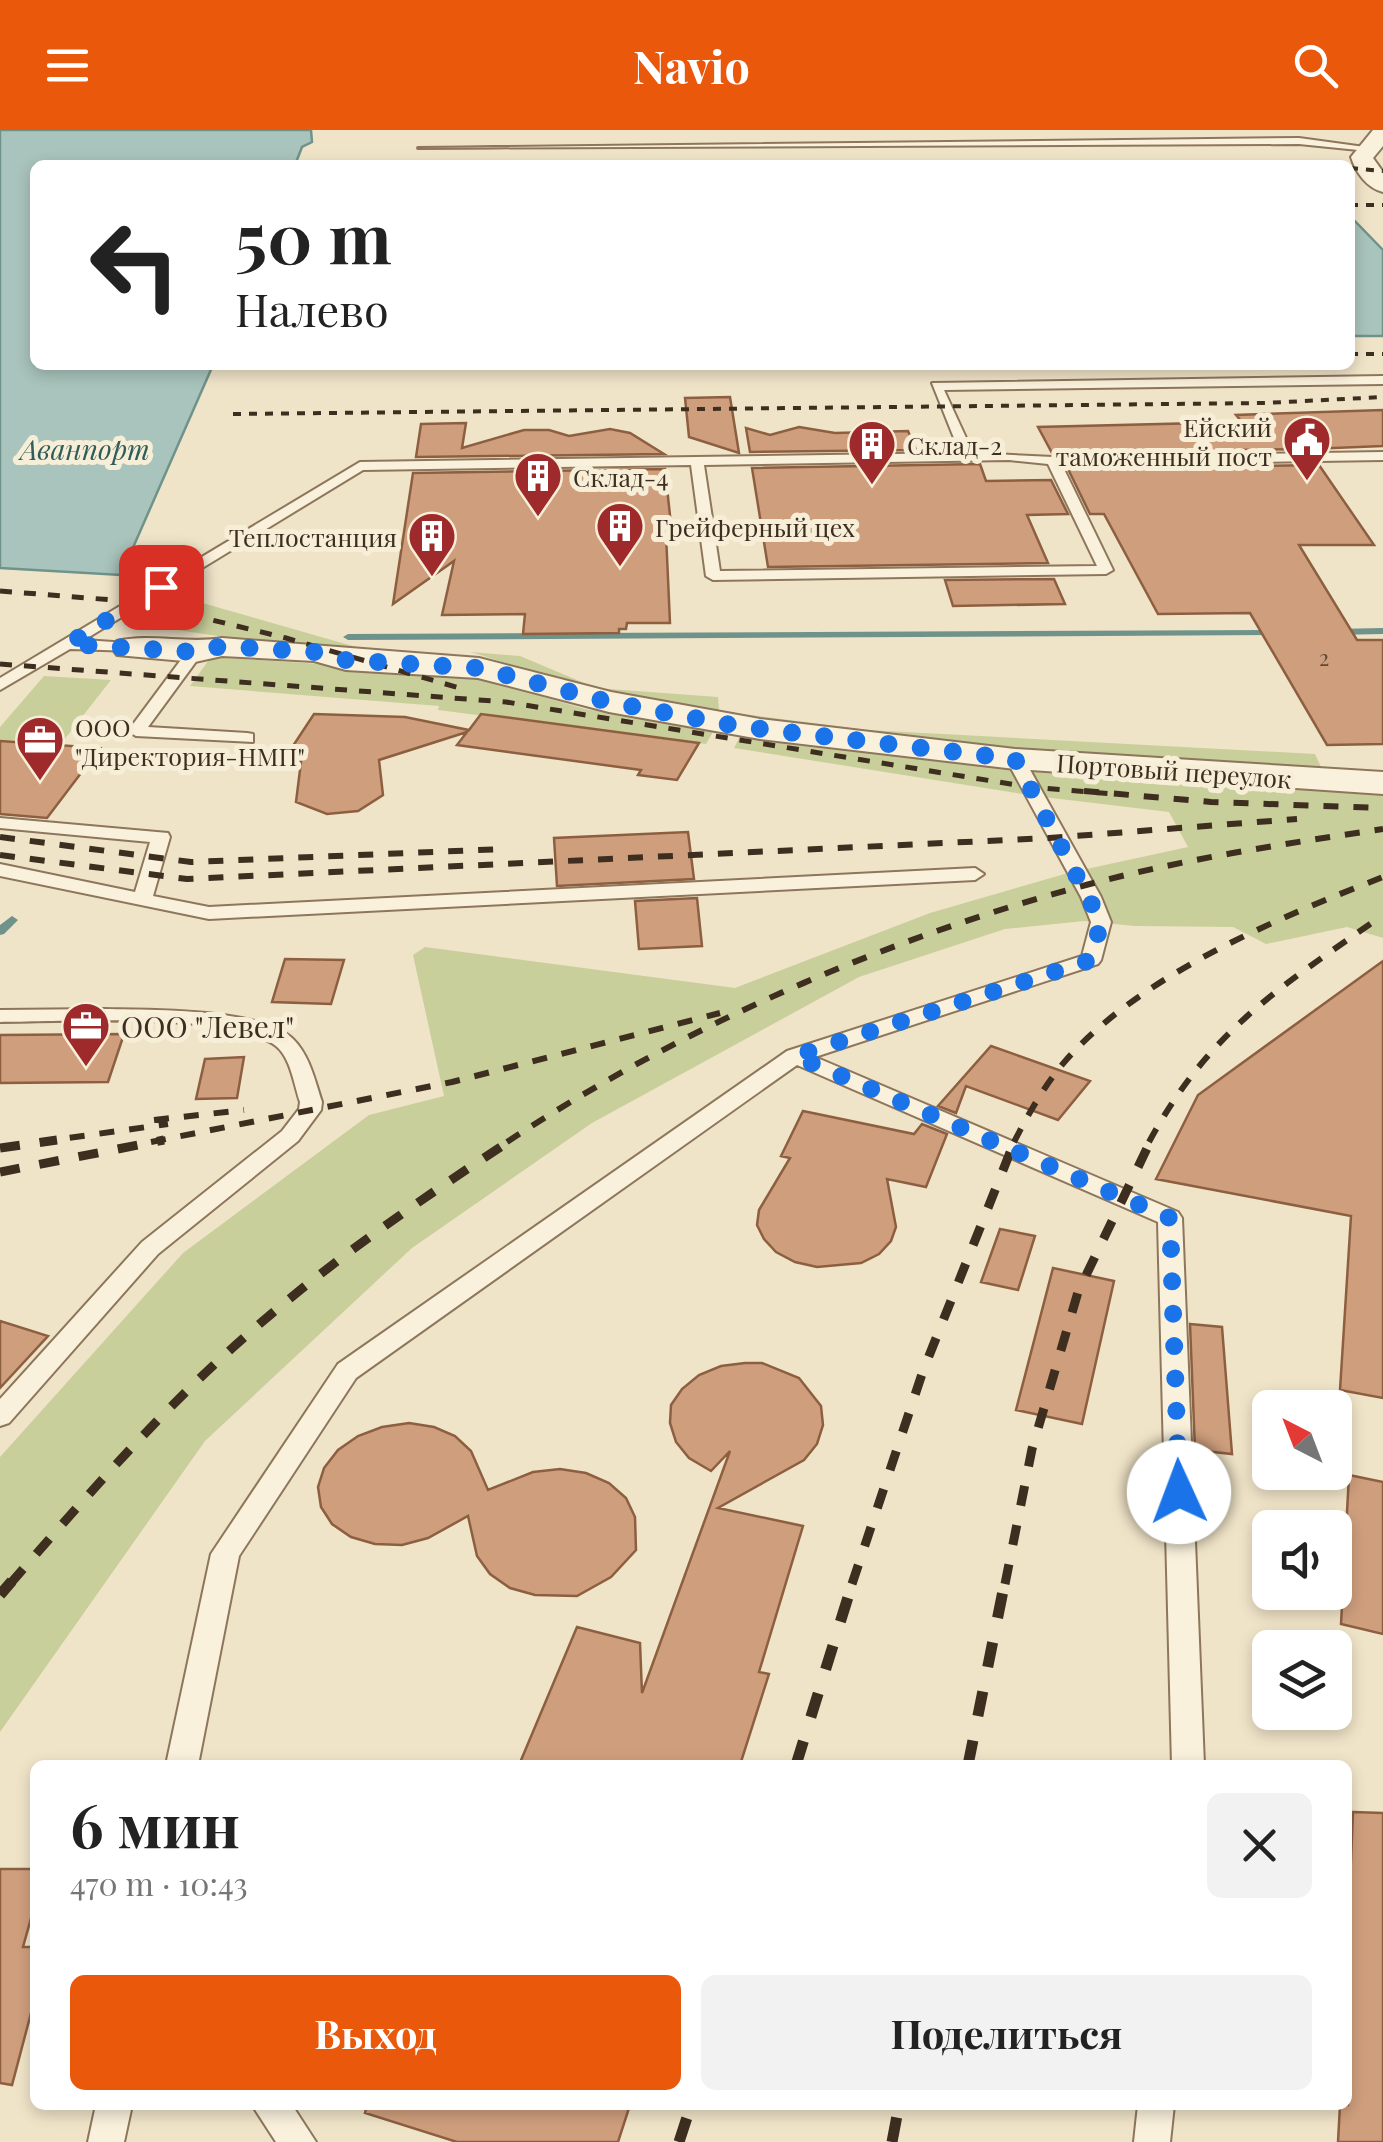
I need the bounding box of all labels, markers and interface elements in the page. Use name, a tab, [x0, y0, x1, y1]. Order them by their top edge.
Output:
text: Navio	[633, 35, 750, 95]
icon: menu	[40, 38, 95, 93]
icon: search	[1288, 38, 1343, 93]
text: 50 m	[235, 188, 392, 282]
icon: left	[70, 200, 200, 330]
text: Налево	[235, 278, 389, 338]
place label: Ейский таможенный пост	[1055, 410, 1272, 472]
public building icon: Ейский таможенный пост	[1281, 414, 1333, 482]
building icon: Склад-2	[846, 418, 898, 486]
place label: Склад-2	[907, 428, 1002, 461]
water label: Аванпорт	[17, 430, 150, 467]
building icon: Склад-4	[512, 450, 564, 518]
place label: Склад-4	[573, 460, 669, 493]
building icon: Грейферный цех	[594, 500, 646, 568]
building icon: Теплостанция	[406, 510, 458, 578]
place label: Грейферный цех	[655, 510, 855, 543]
place label: Теплостанция	[229, 520, 397, 553]
pin	[119, 545, 204, 630]
icon: arrive	[134, 560, 189, 615]
house number: 2	[1319, 642, 1329, 672]
place label: ООО "Директория-НМП"	[75, 710, 305, 772]
office icon: ООО "Директория-НМП"	[14, 714, 66, 782]
street label: Портовый переулок	[1055, 745, 1293, 795]
office icon: ООО "Левел"	[60, 1000, 112, 1068]
place label: ООО "Левел"	[121, 1006, 294, 1046]
north arrow	[1252, 1390, 1352, 1490]
map controls	[1252, 1390, 1352, 1730]
position arrow	[1127, 1440, 1231, 1544]
button: sound	[1252, 1510, 1352, 1610]
button: layers	[1252, 1630, 1352, 1730]
text: 6 мин	[70, 1783, 240, 1863]
button: close	[1207, 1793, 1312, 1898]
text: 470 m · 10:43	[70, 1861, 248, 1904]
button: Выход	[70, 1975, 681, 2090]
button: Поделиться	[701, 1975, 1312, 2090]

